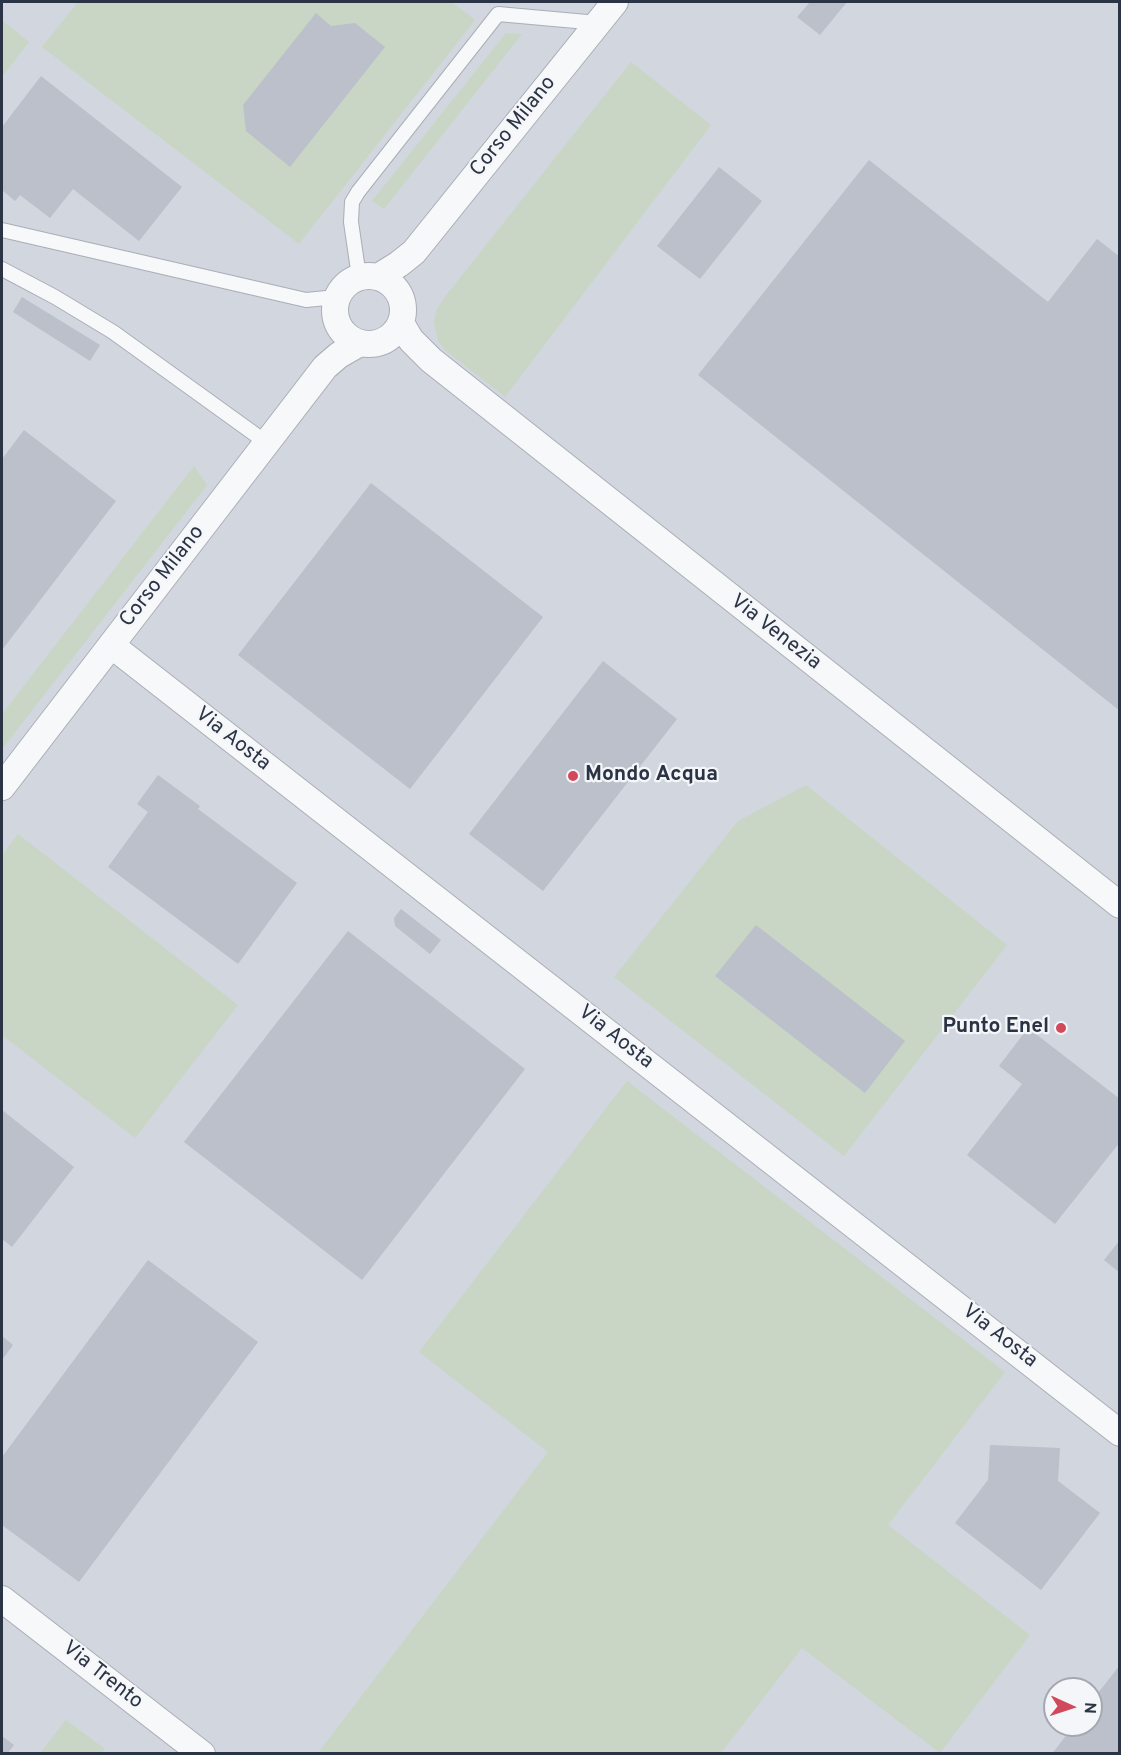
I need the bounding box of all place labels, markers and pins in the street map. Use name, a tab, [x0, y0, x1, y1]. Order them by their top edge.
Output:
place label: Mondo Acqua	[585, 763, 718, 789]
marker: Mondo Acqua	[566, 769, 580, 783]
place label: Punto Enel	[942, 1015, 1049, 1041]
marker: Punto Enel	[1054, 1021, 1068, 1035]

